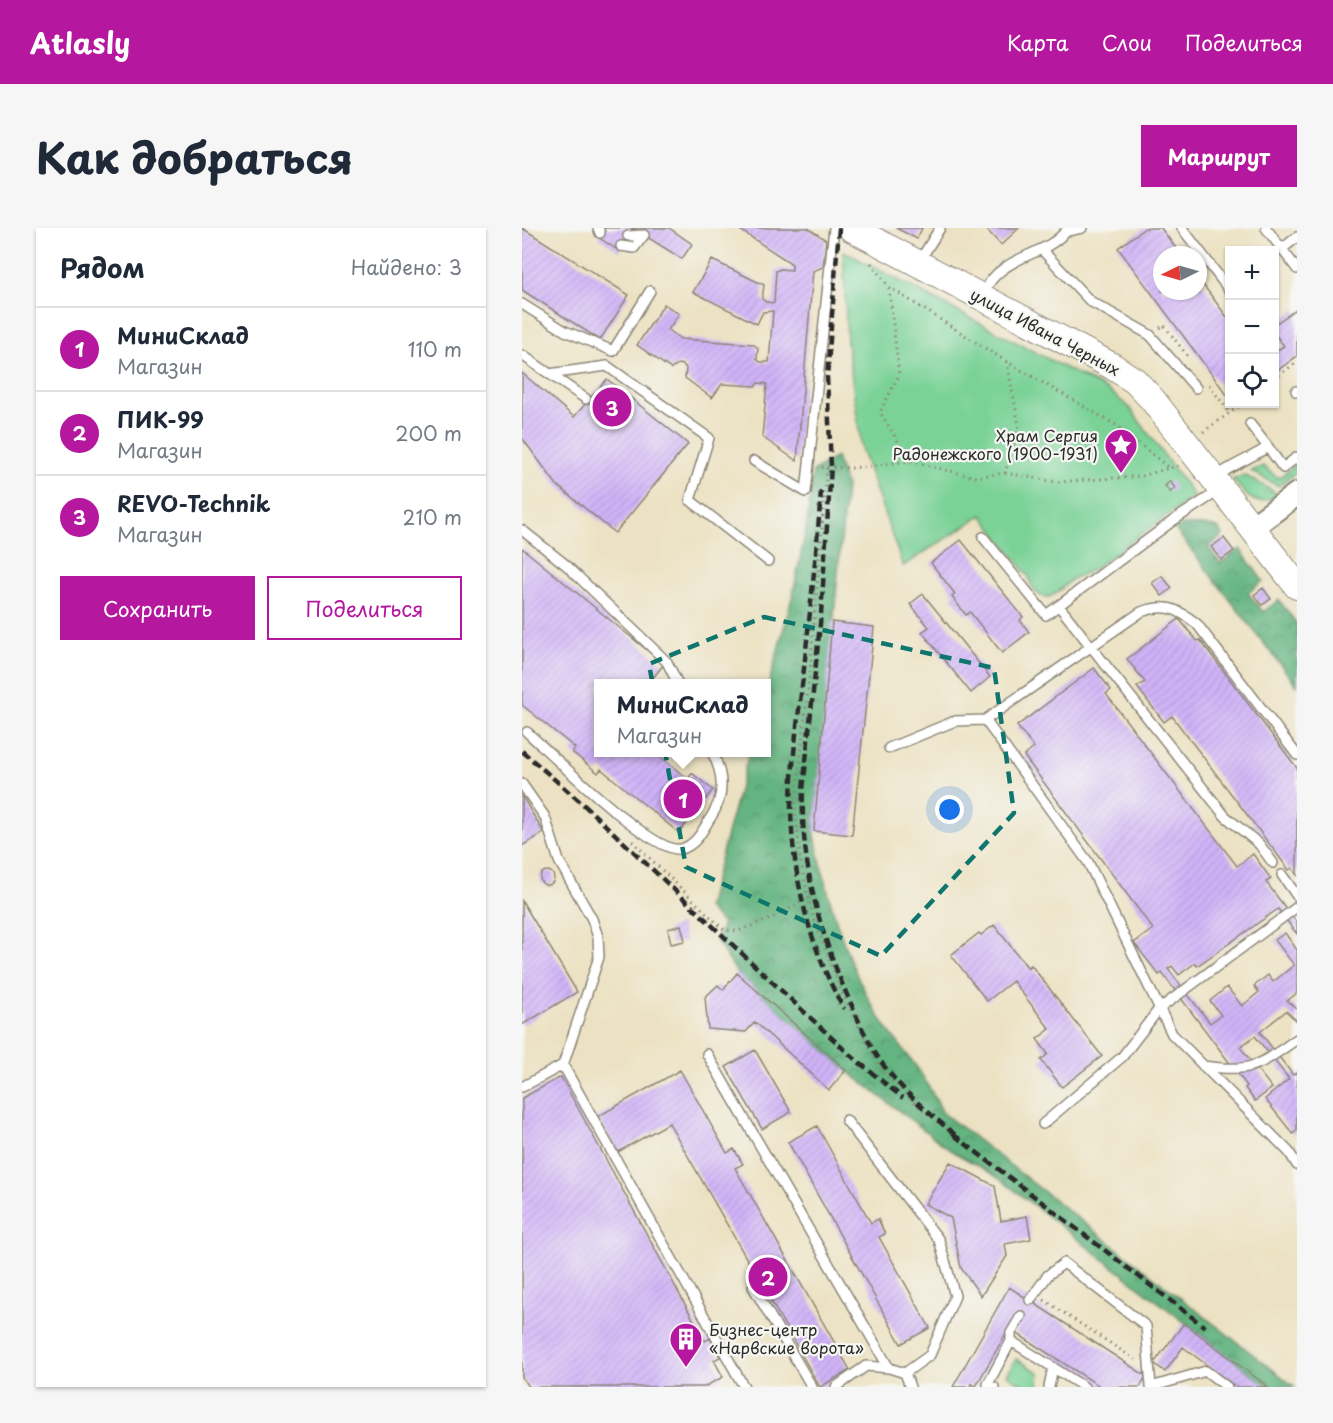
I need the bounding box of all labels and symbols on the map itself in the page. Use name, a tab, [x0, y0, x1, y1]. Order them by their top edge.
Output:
north arrow	[1153, 246, 1207, 300]
street label: улица Ивана Черных	[966, 281, 1125, 381]
pin: 3	[592, 384, 632, 429]
place label: Храм Сергия Радонежского (1900-1931)	[892, 423, 1098, 465]
place icon: Храм Сергия Радонежского (1900-1931)	[1103, 427, 1139, 474]
pin: 1	[664, 776, 702, 822]
your location	[935, 795, 964, 824]
pin: 2	[748, 1254, 788, 1300]
place label: Бизнес-центр «Нарвские ворота»	[709, 1317, 864, 1359]
building icon: Бизнес-центр «Нарвские ворота»	[668, 1321, 704, 1368]

